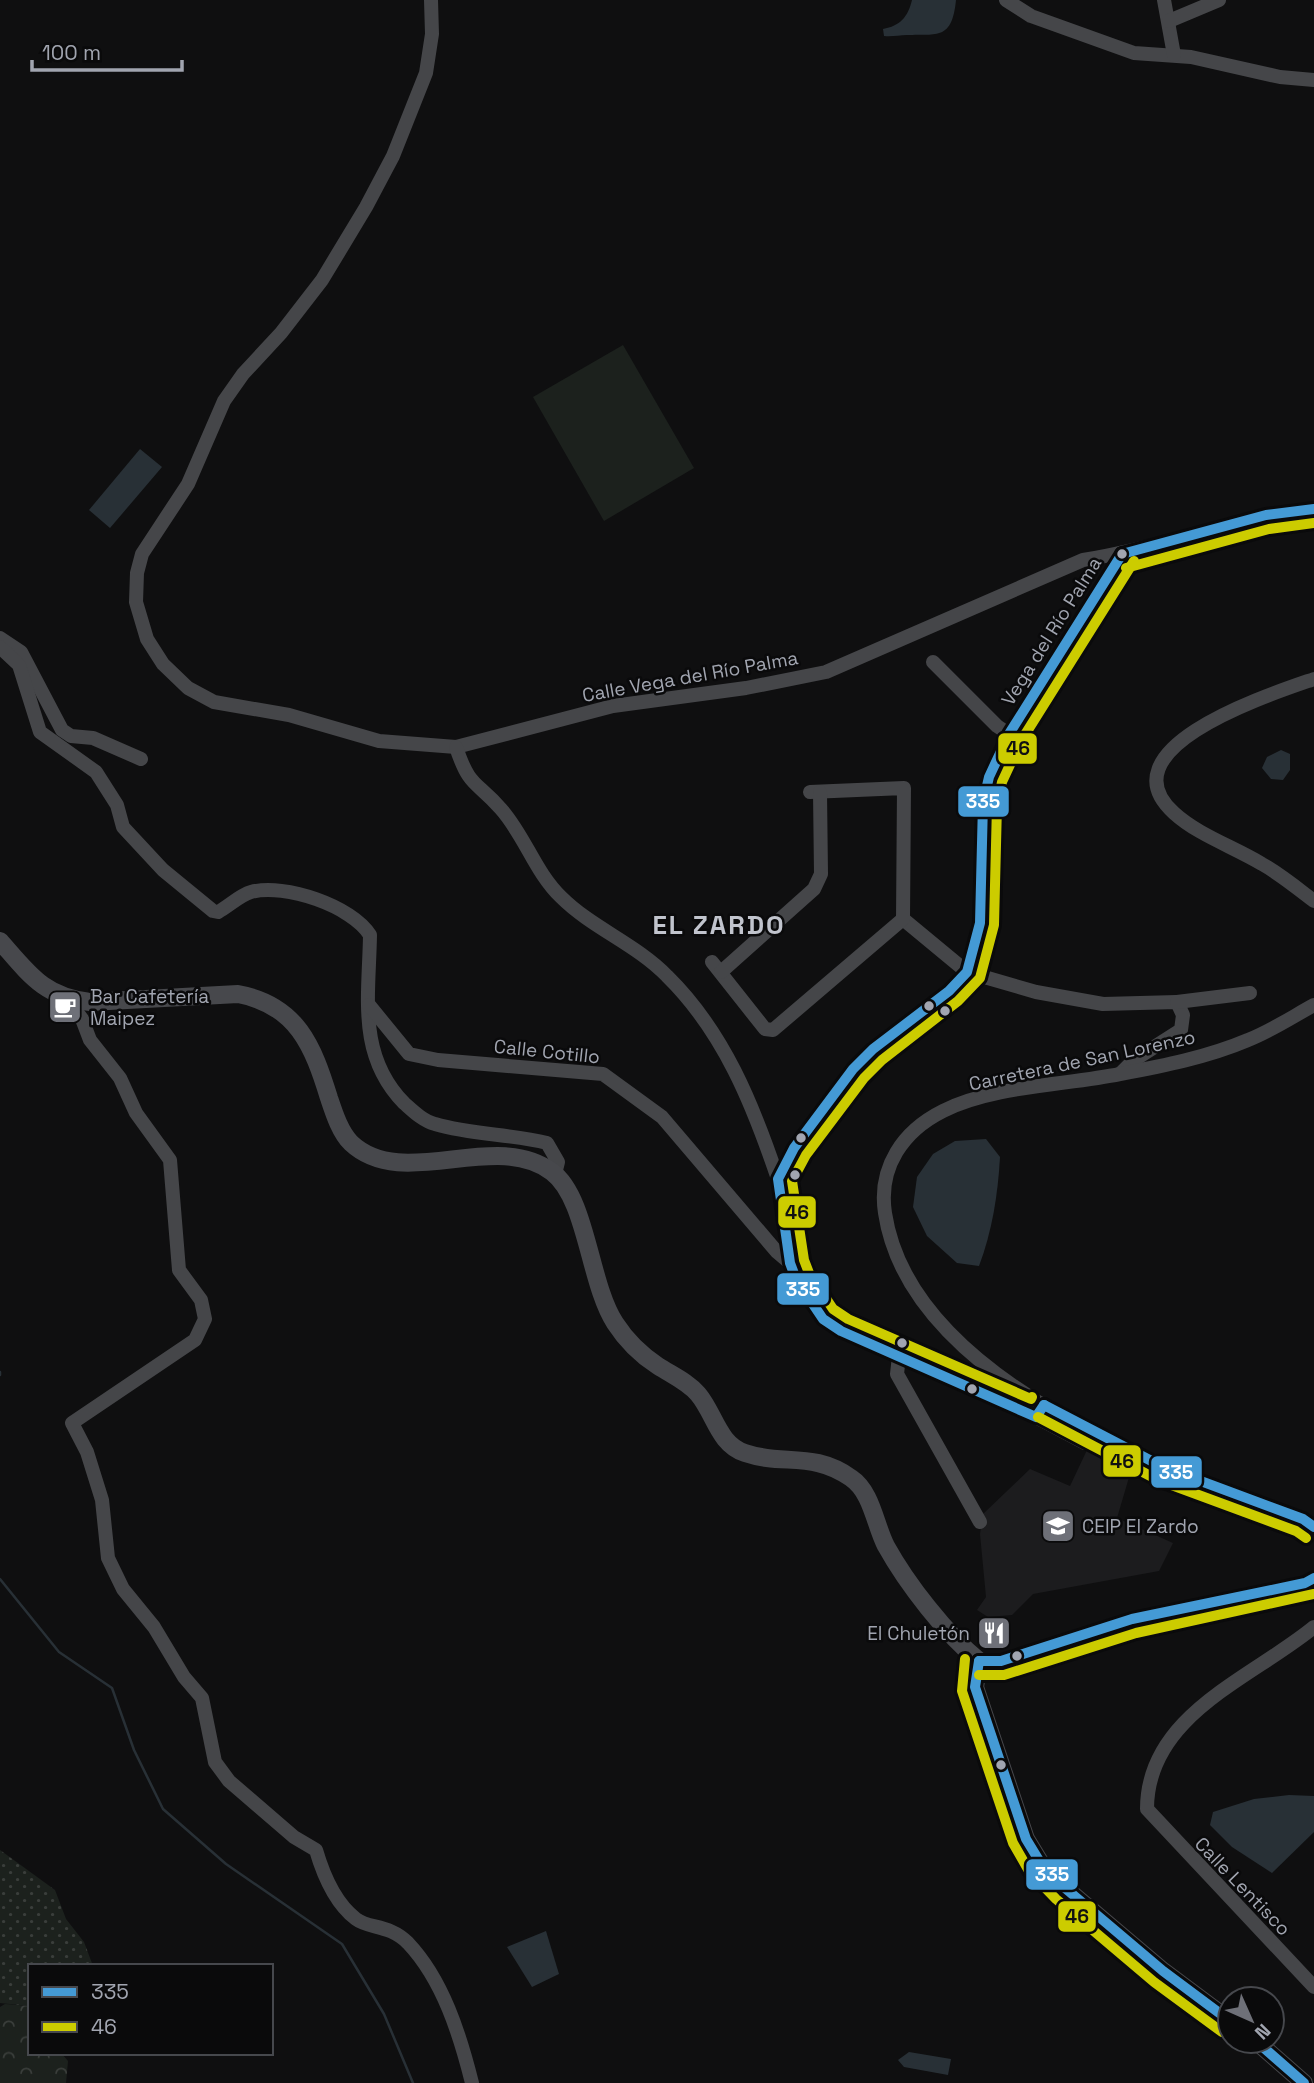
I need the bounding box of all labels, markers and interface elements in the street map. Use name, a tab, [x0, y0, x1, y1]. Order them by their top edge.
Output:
scale bar	[32, 28, 182, 72]
text: 100 m	[42, 39, 101, 66]
unlabelled marker	[1115, 547, 1129, 561]
street label: Vega del Río Palma	[996, 552, 1107, 710]
street label: Calle Vega del Río Palma	[580, 645, 800, 708]
line badge: 46	[997, 732, 1038, 765]
text: 46	[1006, 736, 1030, 761]
line badge: 335	[957, 785, 1010, 818]
text: 335	[966, 789, 1000, 814]
district label: EL ZARDO	[652, 908, 786, 942]
place label: Bar Cafetería Maipez	[90, 984, 209, 1031]
cafe icon: Bar Cafetería Maipez	[46, 988, 84, 1026]
unlabelled marker	[922, 999, 936, 1013]
unlabelled marker	[938, 1004, 952, 1018]
street label: Carretera de San Lorenzo	[967, 1024, 1198, 1097]
street label: Calle Cotillo	[493, 1033, 601, 1069]
unlabelled marker	[794, 1131, 808, 1145]
unlabelled marker	[788, 1168, 802, 1182]
line badge: 46	[777, 1195, 817, 1229]
text: 46	[785, 1200, 809, 1225]
line badge: 335	[776, 1272, 830, 1306]
text: 335	[786, 1277, 820, 1302]
unlabelled marker	[895, 1336, 909, 1350]
unlabelled marker	[965, 1382, 979, 1396]
line badge: 46	[1102, 1444, 1142, 1478]
text: 46	[1110, 1449, 1134, 1474]
line badge: 335	[1150, 1455, 1203, 1489]
text: 335	[1159, 1460, 1193, 1485]
school or university icon: CEIP El Zardo	[1039, 1507, 1077, 1545]
place label: CEIP El Zardo	[1082, 1514, 1199, 1539]
restaurant icon: El Chuletón	[975, 1614, 1013, 1652]
place label: El Chuletón	[867, 1621, 970, 1646]
unlabelled marker	[1010, 1649, 1024, 1663]
unlabelled marker	[994, 1758, 1008, 1772]
street label: Calle Lentisco	[1189, 1832, 1296, 1941]
line badge: 335	[1025, 1858, 1079, 1891]
text: 335	[1035, 1862, 1069, 1887]
line badge: 46	[1057, 1900, 1097, 1933]
text: 46	[1065, 1904, 1089, 1929]
legend	[28, 1964, 273, 2055]
text: 335	[91, 1978, 129, 2005]
north arrow	[1216, 1985, 1286, 2055]
text: 46	[91, 2013, 117, 2040]
text: N	[1249, 2018, 1276, 2045]

